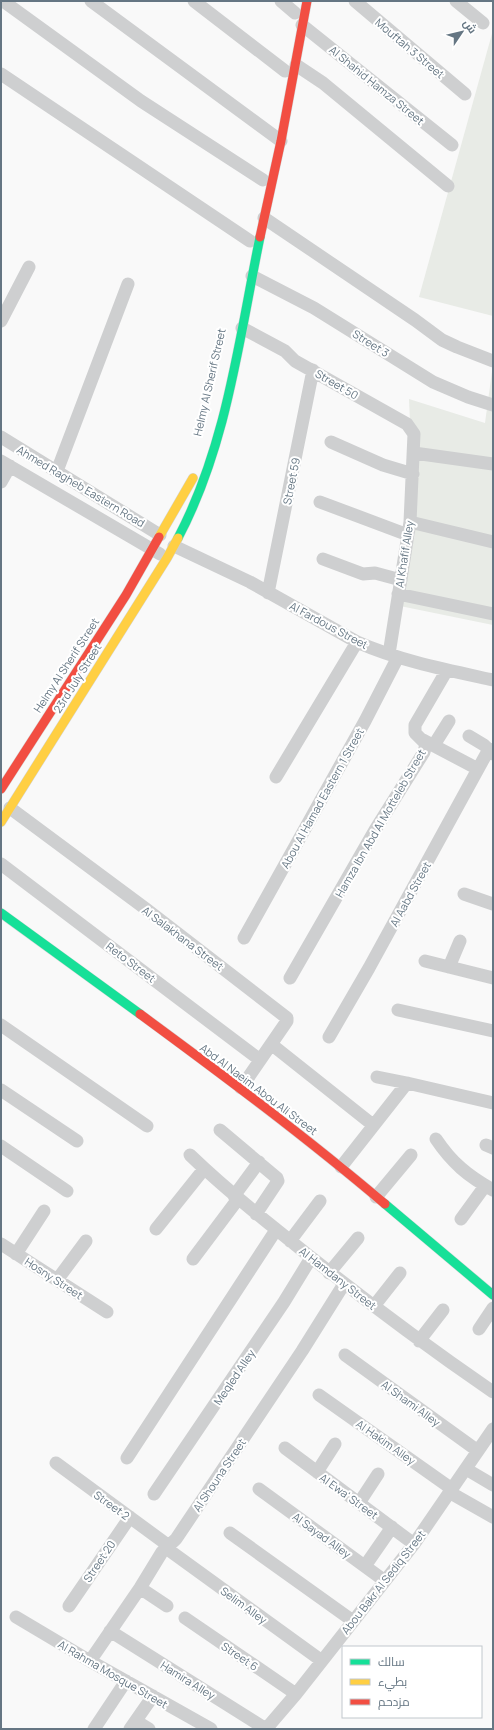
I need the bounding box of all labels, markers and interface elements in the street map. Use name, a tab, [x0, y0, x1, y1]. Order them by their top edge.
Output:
north arrow	[442, 12, 482, 52]
street label: Mouftah 3 Street	[372, 15, 448, 81]
text: ش	[460, 16, 481, 36]
street label: Al Shahid Hamza Street	[326, 42, 428, 128]
street label: Street 3	[350, 326, 392, 360]
street label: Helmy Al Sherif Street	[189, 327, 229, 437]
street label: Street 50	[313, 366, 361, 402]
street label: Ahmed Ragheb Eastern Road	[14, 442, 148, 530]
street label: Street 59	[279, 456, 303, 506]
street label: Al Khafif Alley	[391, 519, 417, 589]
street label: Al Fardous Street	[287, 598, 371, 652]
street label: Helmy Al Sherif Street	[30, 615, 102, 715]
street label: 23rd July Street	[50, 640, 104, 716]
street label: Abou Al Hamad Eastern 1 Street	[277, 725, 367, 871]
street label: Hamza Ibn Abd Al Motteleb Street	[331, 746, 429, 900]
street label: Al Aabd Street	[386, 859, 434, 929]
street label: Al Salakhana Street	[139, 902, 227, 974]
street label: Reto Street	[103, 938, 159, 986]
street label: Abd Al Naeim Abou Ali Street	[197, 1040, 321, 1138]
street label: Al Hamdany Street	[296, 1243, 380, 1313]
street label: Hosny Street	[22, 1254, 86, 1302]
street label: Meqled Alley	[210, 1346, 258, 1408]
street label: Al Shami Alley	[378, 1377, 444, 1430]
street label: Al Hakim Alley	[353, 1416, 419, 1468]
street label: Al Shouna Street	[189, 1435, 249, 1515]
street label: Al Ewa' Street	[317, 1470, 381, 1522]
street label: Street 2	[91, 1487, 133, 1523]
street label: Al Sayad Alley	[290, 1509, 354, 1561]
street label: Abou Bakr Al Sediq Street	[338, 1527, 428, 1637]
street label: Street 20	[80, 1537, 118, 1585]
street label: Selim Alley	[218, 1583, 270, 1627]
street label: Al Rahma Mosque Street	[55, 1636, 171, 1712]
street label: Street 6	[219, 1638, 261, 1674]
legend	[342, 1646, 482, 1718]
text: سالك	[378, 1653, 405, 1670]
street label: Hamira Alley	[158, 1657, 218, 1703]
text: بطيء	[378, 1673, 407, 1692]
text: مزدحم	[378, 1693, 410, 1710]

